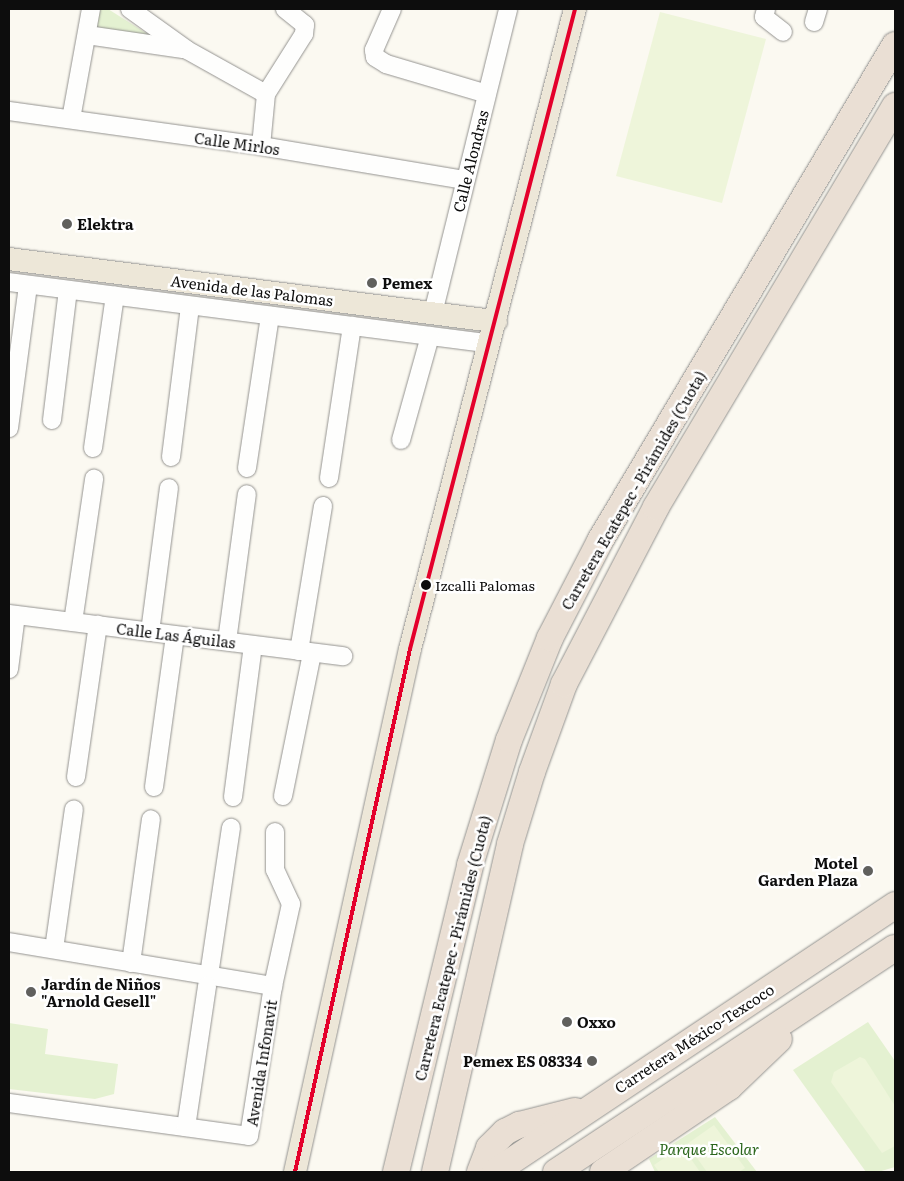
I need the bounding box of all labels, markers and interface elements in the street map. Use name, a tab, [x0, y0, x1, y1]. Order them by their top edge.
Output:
street label: Calle Alondras	[449, 108, 491, 214]
street label: Calle Mirlos	[193, 128, 281, 158]
place label: Elektra	[77, 215, 134, 233]
marker: Elektra	[61, 218, 73, 230]
street label: Avenida de las Palomas	[170, 271, 334, 309]
place label: Pemex	[382, 274, 432, 292]
marker: Pemex	[366, 277, 378, 289]
street label: Carretera Ecatepec - Pirámides (Cuota)	[557, 367, 709, 613]
place label: Izcalli Palomas	[435, 577, 535, 593]
marker: Izcalli Palomas	[421, 580, 431, 590]
street label: Calle Las Águilas	[115, 619, 237, 651]
street label: Carretera Ecatepec - Pirámides (Cuota)	[410, 813, 494, 1083]
place label: Motel Garden Plaza	[758, 853, 858, 888]
marker: Motel Garden Plaza	[862, 865, 874, 877]
place label: Jardín de Niños "Arnold Gesell"	[41, 974, 161, 1009]
street label: Carretera México-Texcoco	[611, 980, 777, 1096]
marker: Jardín de Niños "Arnold Gesell"	[25, 986, 37, 998]
street label: Avenida Infonavit	[242, 998, 280, 1128]
place label: Oxxo	[577, 1013, 616, 1031]
marker: Oxxo	[561, 1016, 573, 1028]
place label: Pemex ES 08334	[463, 1052, 582, 1070]
marker: Pemex ES 08334	[586, 1055, 598, 1067]
park label: Parque Escolar	[659, 1140, 759, 1158]

